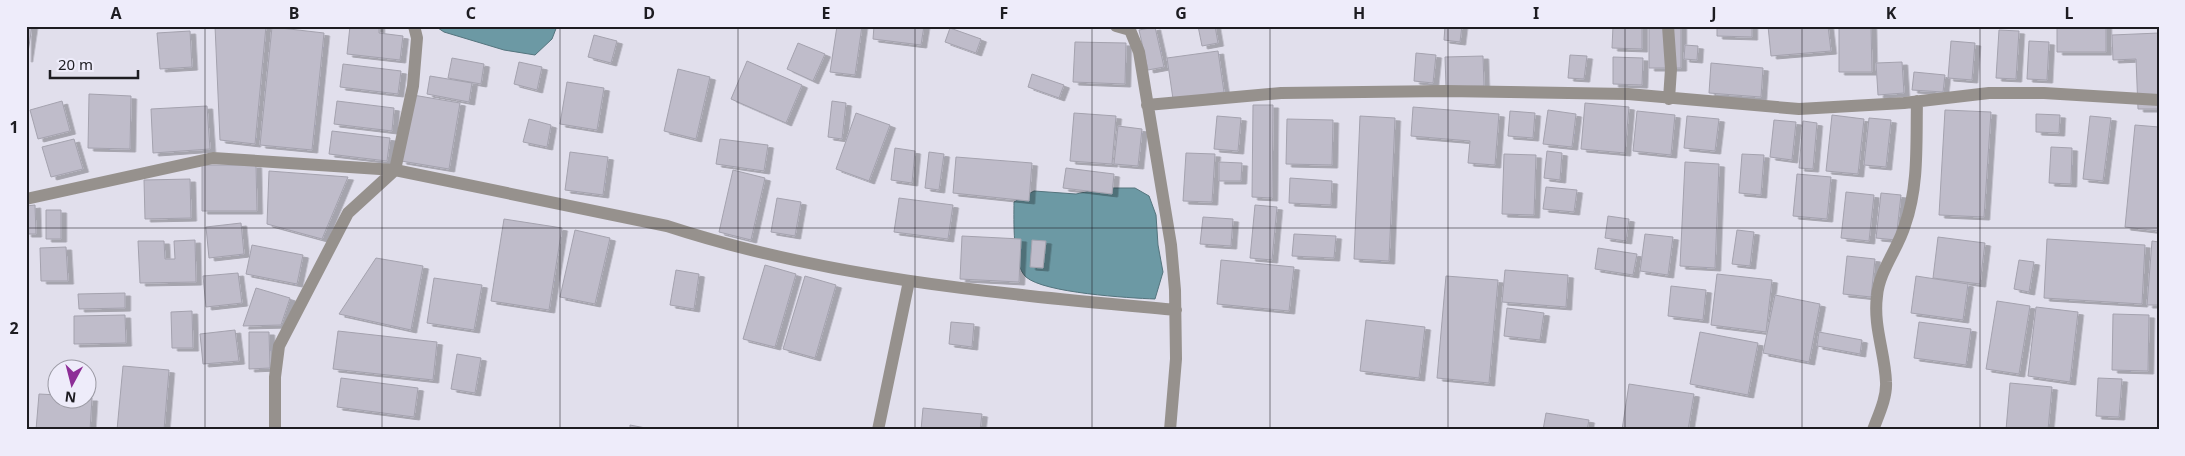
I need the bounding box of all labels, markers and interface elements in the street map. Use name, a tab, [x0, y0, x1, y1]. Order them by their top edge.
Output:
text: A	[110, 2, 122, 24]
text: B	[289, 2, 299, 24]
text: C	[466, 2, 476, 24]
text: D	[643, 2, 655, 24]
text: E	[822, 2, 831, 24]
text: F	[1000, 2, 1008, 24]
text: G	[1175, 2, 1187, 24]
text: H	[1353, 2, 1365, 24]
text: I	[1533, 2, 1539, 24]
text: J	[1709, 2, 1717, 24]
text: K	[1886, 2, 1897, 24]
text: L	[2065, 2, 2074, 24]
scale bar	[50, 48, 138, 80]
text: 20 m	[58, 54, 93, 74]
text: 1	[9, 116, 19, 138]
text: 2	[9, 317, 19, 339]
north arrow	[48, 358, 98, 408]
text: N	[64, 387, 77, 408]

